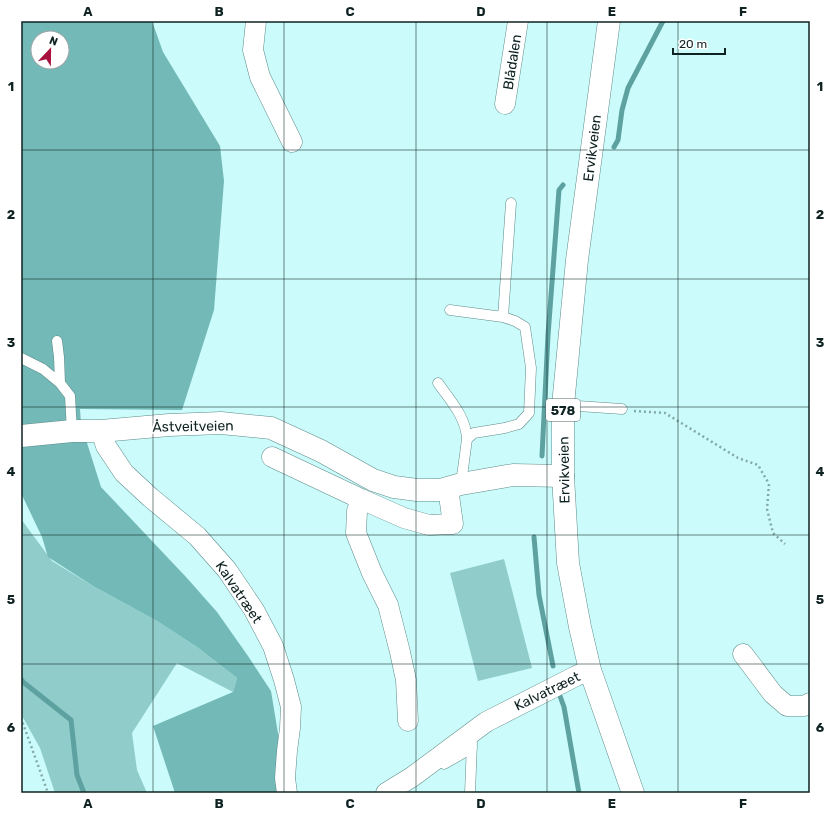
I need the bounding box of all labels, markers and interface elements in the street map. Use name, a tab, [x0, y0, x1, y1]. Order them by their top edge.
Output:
text: A	[83, 4, 93, 19]
text: B	[214, 4, 224, 19]
text: C	[345, 4, 355, 19]
text: D	[476, 4, 486, 19]
text: E	[608, 4, 616, 19]
text: F	[739, 4, 747, 19]
north arrow	[30, 30, 70, 70]
scale bar	[673, 30, 725, 56]
street label: Blådalen	[500, 33, 525, 91]
text: N	[47, 34, 60, 49]
text: 20 m	[679, 37, 707, 51]
text: 1	[8, 79, 14, 94]
text: 1	[817, 79, 823, 94]
street label: Ervikveien	[580, 114, 605, 182]
text: 2	[7, 207, 15, 222]
text: 2	[816, 207, 824, 222]
text: 3	[7, 335, 16, 350]
text: 3	[816, 335, 825, 350]
road number: 578	[546, 399, 580, 421]
street label: Åstveitveien	[152, 416, 234, 436]
street label: Ervikveien	[555, 436, 574, 504]
text: 4	[7, 464, 16, 479]
text: 4	[816, 464, 825, 479]
street label: Kalvatræet	[212, 558, 266, 627]
text: 5	[7, 592, 15, 607]
text: 5	[816, 592, 824, 607]
street label: Kalvatræet	[512, 668, 583, 715]
text: 6	[7, 720, 16, 735]
text: 6	[816, 720, 825, 735]
text: A	[83, 796, 93, 811]
text: B	[214, 796, 224, 811]
text: C	[345, 796, 355, 811]
text: D	[476, 796, 486, 811]
text: E	[608, 796, 616, 811]
text: F	[739, 796, 747, 811]

